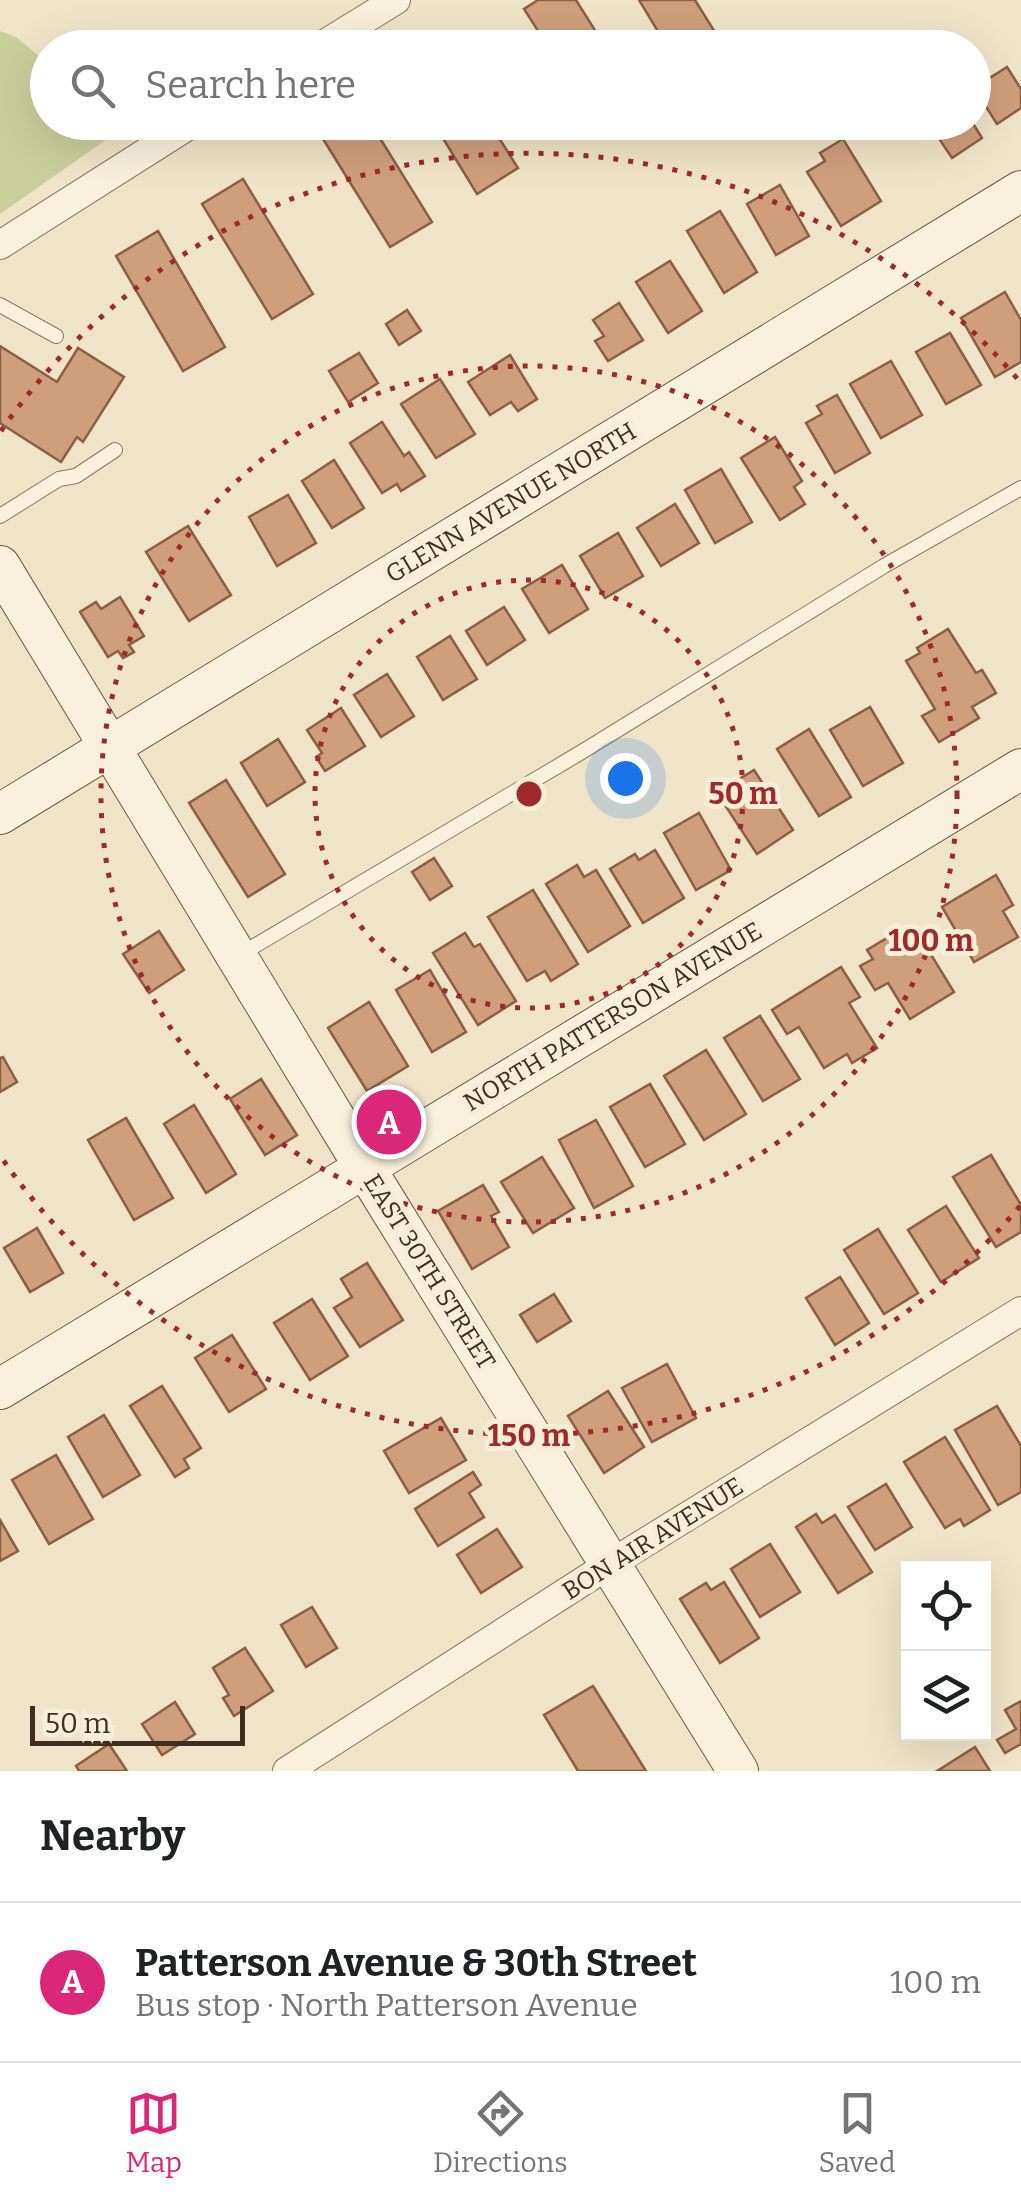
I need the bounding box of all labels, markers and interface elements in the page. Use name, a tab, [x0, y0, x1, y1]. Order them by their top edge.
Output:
search box	[30, 30, 991, 140]
icon: search	[65, 58, 120, 113]
text: Search here	[145, 62, 356, 108]
street label: GLENN AVENUE NORTH	[380, 416, 642, 590]
your location	[600, 753, 651, 804]
centre of rings	[511, 776, 547, 812]
text: 50 m	[708, 776, 778, 812]
street label: NORTH PATTERSON AVENUE	[459, 916, 767, 1118]
text: 100 m	[888, 923, 974, 959]
pin: A	[356, 1084, 422, 1160]
street label: EAST 30TH STREET	[357, 1169, 501, 1375]
text: 150 m	[488, 1418, 571, 1454]
street label: BON AIR AVENUE	[557, 1471, 749, 1607]
map controls	[901, 1561, 991, 1741]
button: locate	[901, 1561, 991, 1651]
button: layers	[901, 1651, 991, 1741]
scale bar	[30, 1701, 245, 1746]
text: 50 m	[45, 1707, 110, 1740]
text: Nearby	[40, 1811, 185, 1861]
text: Patterson Avenue & 30th Street	[135, 1940, 697, 1986]
text: A	[61, 1963, 84, 2001]
text: 100 m	[890, 1963, 981, 2001]
text: Bus stop · North Patterson Avenue	[135, 1986, 638, 2024]
tab: Map	[125, 2086, 182, 2179]
tab: Directions	[433, 2086, 568, 2179]
tab: Saved	[819, 2086, 896, 2179]

